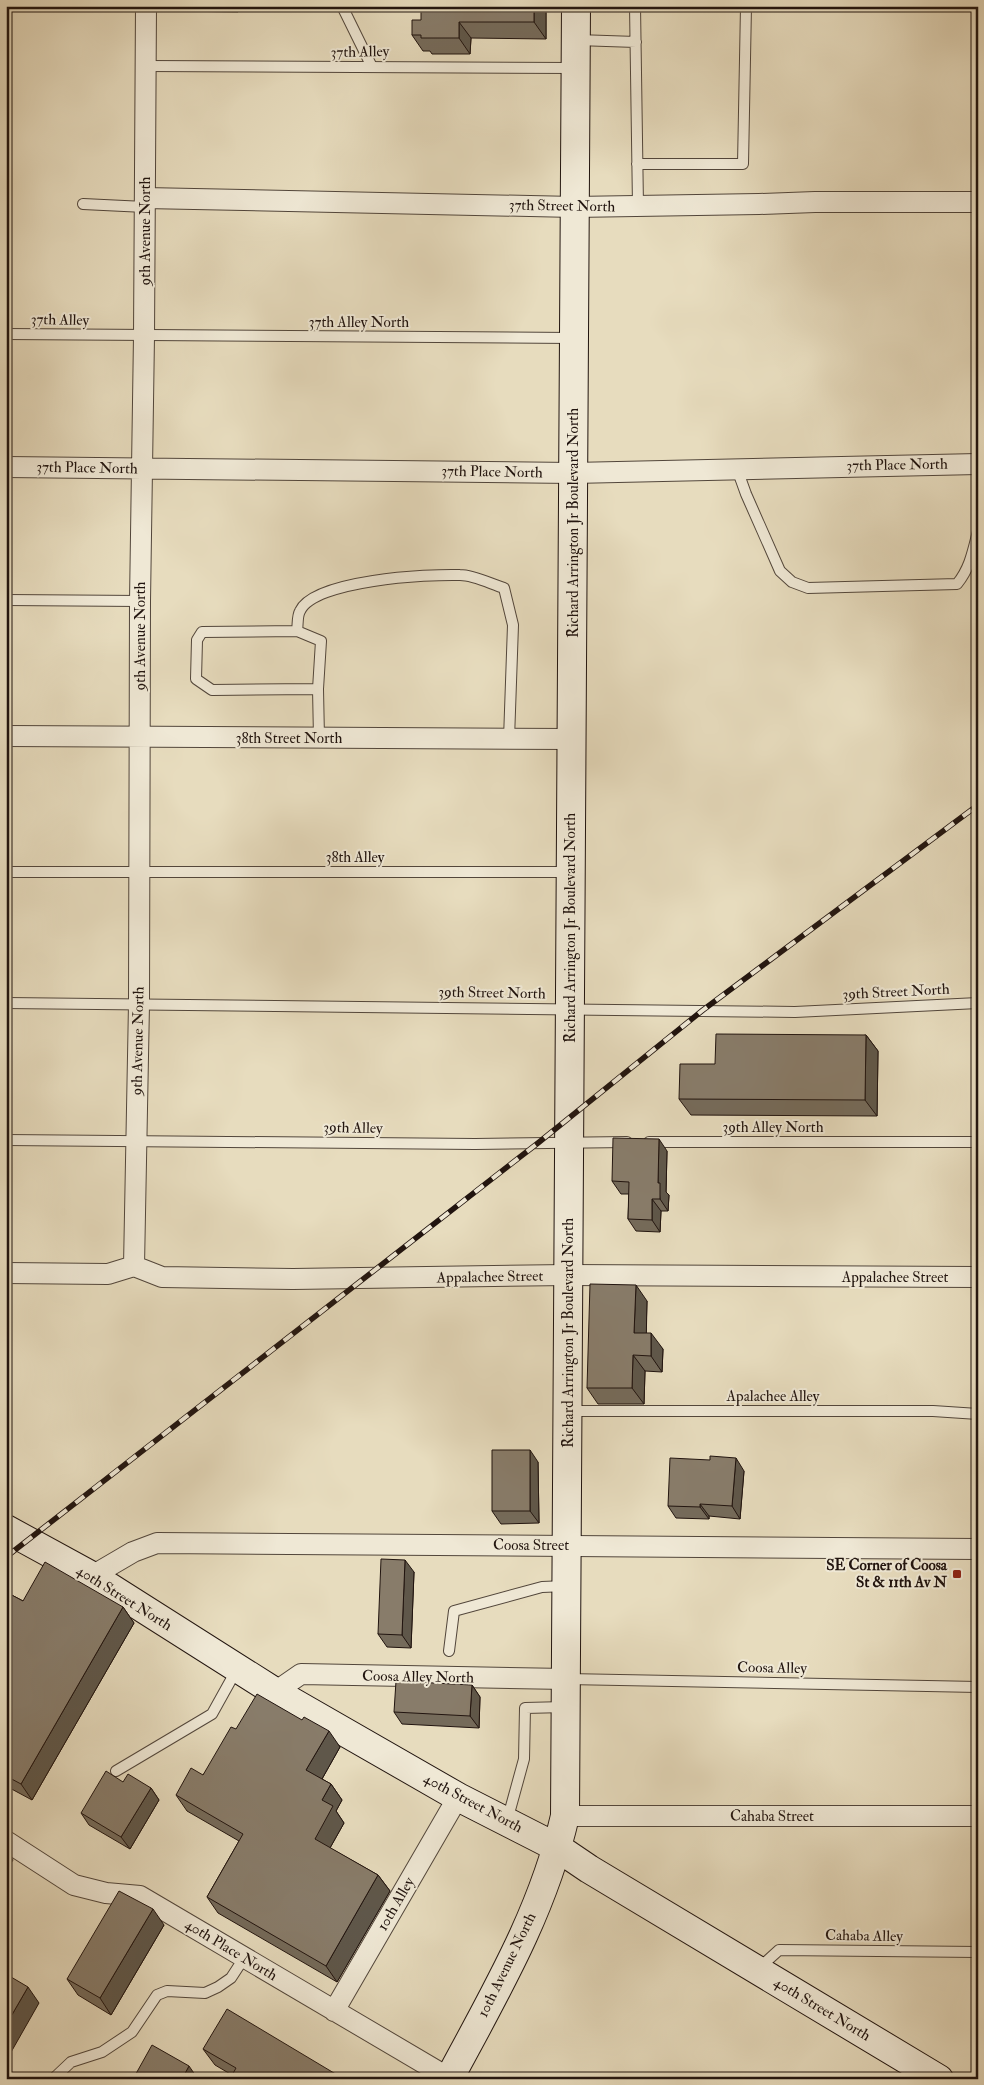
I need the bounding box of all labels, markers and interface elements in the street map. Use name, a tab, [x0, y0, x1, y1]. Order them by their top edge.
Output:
street label: 37th Alley	[331, 42, 390, 62]
street label: 9th Avenue North	[136, 176, 155, 286]
street label: 37th Street North	[509, 196, 616, 216]
street label: 37th Alley	[31, 310, 90, 330]
street label: 37th Alley North	[309, 313, 409, 332]
street label: Richard Arrington Jr Boulevard North	[564, 408, 584, 638]
street label: 37th Place North	[846, 455, 948, 475]
street label: 37th Place North	[36, 458, 138, 478]
street label: 37th Place North	[441, 462, 543, 482]
street label: 9th Avenue North	[131, 581, 150, 691]
street label: 38th Street North	[236, 729, 342, 748]
street label: Richard Arrington Jr Boulevard North	[561, 813, 581, 1043]
street label: 38th Alley	[326, 848, 385, 867]
street label: 39th Street North	[842, 980, 950, 1004]
street label: 39th Street North	[438, 983, 546, 1003]
street label: 9th Avenue North	[128, 986, 148, 1097]
street label: 39th Alley	[323, 1118, 383, 1138]
street label: 39th Alley North	[722, 1118, 824, 1137]
street label: Richard Arrington Jr Boulevard North	[559, 1218, 579, 1448]
street label: Appalachee Street	[436, 1267, 544, 1288]
street label: Appalachee Street	[841, 1268, 948, 1288]
street label: Apalachee Alley	[726, 1387, 820, 1407]
street label: Coosa Street	[493, 1536, 569, 1555]
place label: SE Corner of Coosa St & 11th Av N	[826, 1556, 948, 1592]
street label: 40th Street North	[72, 1561, 176, 1635]
marker: SE Corner of Coosa St & 11th Av N	[951, 1568, 963, 1580]
street label: Coosa Alley	[737, 1658, 808, 1678]
street label: Coosa Alley North	[362, 1667, 474, 1687]
street label: 40th Street North	[420, 1769, 526, 1837]
street label: Cahaba Street	[730, 1807, 814, 1826]
street label: 10th Alley	[373, 1873, 419, 1934]
street label: 10th Avenue North	[473, 1909, 541, 2020]
street label: 40th Place North	[181, 1915, 281, 1985]
street label: Cahaba Alley	[825, 1926, 903, 1946]
street label: 40th Street North	[770, 1973, 874, 2045]

